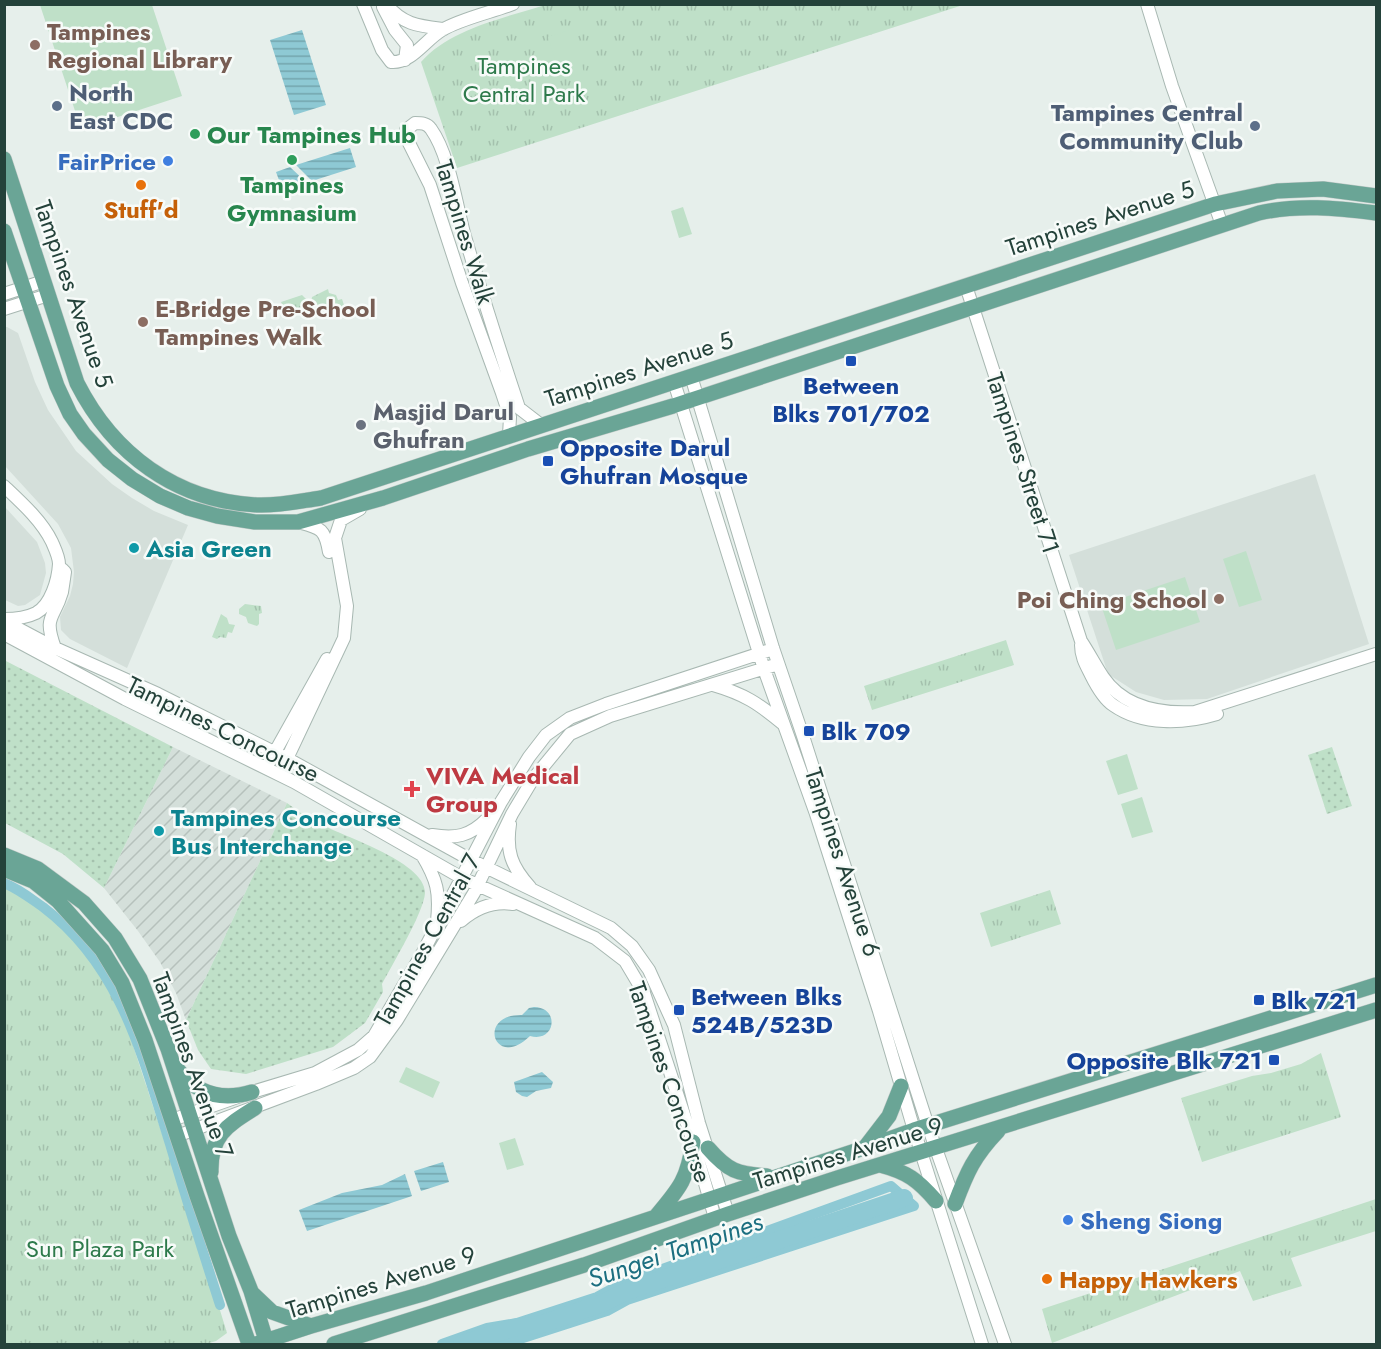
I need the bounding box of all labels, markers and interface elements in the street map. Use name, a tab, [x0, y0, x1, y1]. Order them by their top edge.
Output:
place label: Tampines Regional Library	[47, 14, 233, 77]
marker: Tampines Regional Library	[28, 38, 42, 52]
park label: Tampines Central Park	[463, 48, 586, 111]
place label: North East CDC	[69, 75, 173, 138]
place label: Tampines Central Community Club	[1051, 95, 1243, 158]
marker: North East CDC	[50, 99, 64, 113]
place label: Our Tampines Hub	[207, 117, 416, 152]
marker: Tampines Central Community Club	[1248, 119, 1262, 133]
marker: Our Tampines Hub	[188, 127, 202, 141]
place label: FairPrice	[57, 144, 156, 179]
marker: Tampines Gymnasium	[285, 153, 299, 167]
marker: FairPrice	[161, 154, 175, 168]
street label: Tampines Walk	[426, 155, 504, 309]
place label: Tampines Gymnasium	[227, 167, 357, 230]
street label: Tampines Avenue 5	[1001, 171, 1199, 265]
marker: Stuff'd	[134, 178, 148, 192]
place label: Stuff'd	[103, 192, 179, 227]
street label: Tampines Avenue 5	[26, 196, 122, 392]
place label: E-Bridge Pre-School Tampines Walk	[155, 291, 376, 354]
marker: E-Bridge Pre-School Tampines Walk	[136, 315, 150, 329]
street label: Tampines Avenue 5	[540, 322, 738, 416]
marker: Between Blks 701/702	[844, 354, 858, 368]
place label: Between Blks 701/702	[772, 368, 930, 431]
street label: Tampines Street 71	[977, 368, 1069, 558]
place label: Masjid Darul Ghufran	[373, 394, 514, 457]
marker: Masjid Darul Ghufran	[354, 418, 368, 432]
place label: Opposite Darul Ghufran Mosque	[560, 430, 748, 493]
marker: Opposite Darul Ghufran Mosque	[541, 454, 555, 468]
place label: Asia Green	[145, 531, 272, 566]
marker: Asia Green	[127, 541, 141, 555]
place label: Poi Ching School	[1017, 582, 1207, 617]
marker: Poi Ching School	[1212, 592, 1226, 606]
street label: Tampines Concourse	[121, 667, 325, 791]
place label: Blk 709	[821, 714, 911, 749]
marker: Blk 709	[802, 724, 816, 738]
place label: VIVA Medical Group	[425, 758, 579, 821]
street label: Tampines Avenue 6	[796, 763, 890, 961]
marker: VIVA Medical Group	[403, 780, 421, 798]
place label: Tampines Concourse Bus Interchange	[171, 800, 401, 863]
marker: Tampines Concourse Bus Interchange	[152, 824, 166, 838]
street label: Tampines Central 7	[365, 847, 489, 1033]
street label: Tampines Avenue 7	[143, 967, 243, 1163]
street label: Tampines Concourse	[619, 977, 721, 1187]
place label: Between Blks 524B/523D	[691, 979, 842, 1042]
place label: Blk 721	[1271, 983, 1357, 1018]
marker: Blk 721	[1252, 993, 1266, 1007]
marker: Between Blks 524B/523D	[672, 1003, 686, 1017]
place label: Opposite Blk 721	[1066, 1043, 1262, 1078]
marker: Opposite Blk 721	[1267, 1053, 1281, 1067]
street label: Tampines Avenue 9	[749, 1108, 947, 1198]
water label: Sungei Tampines	[582, 1202, 768, 1298]
place label: Sheng Siong	[1080, 1203, 1222, 1238]
marker: Sheng Siong	[1061, 1213, 1075, 1227]
park label: Sun Plaza Park	[26, 1231, 175, 1266]
street label: Tampines Avenue 9	[282, 1237, 480, 1327]
place label: Happy Hawkers	[1059, 1262, 1238, 1297]
marker: Happy Hawkers	[1040, 1272, 1054, 1286]

